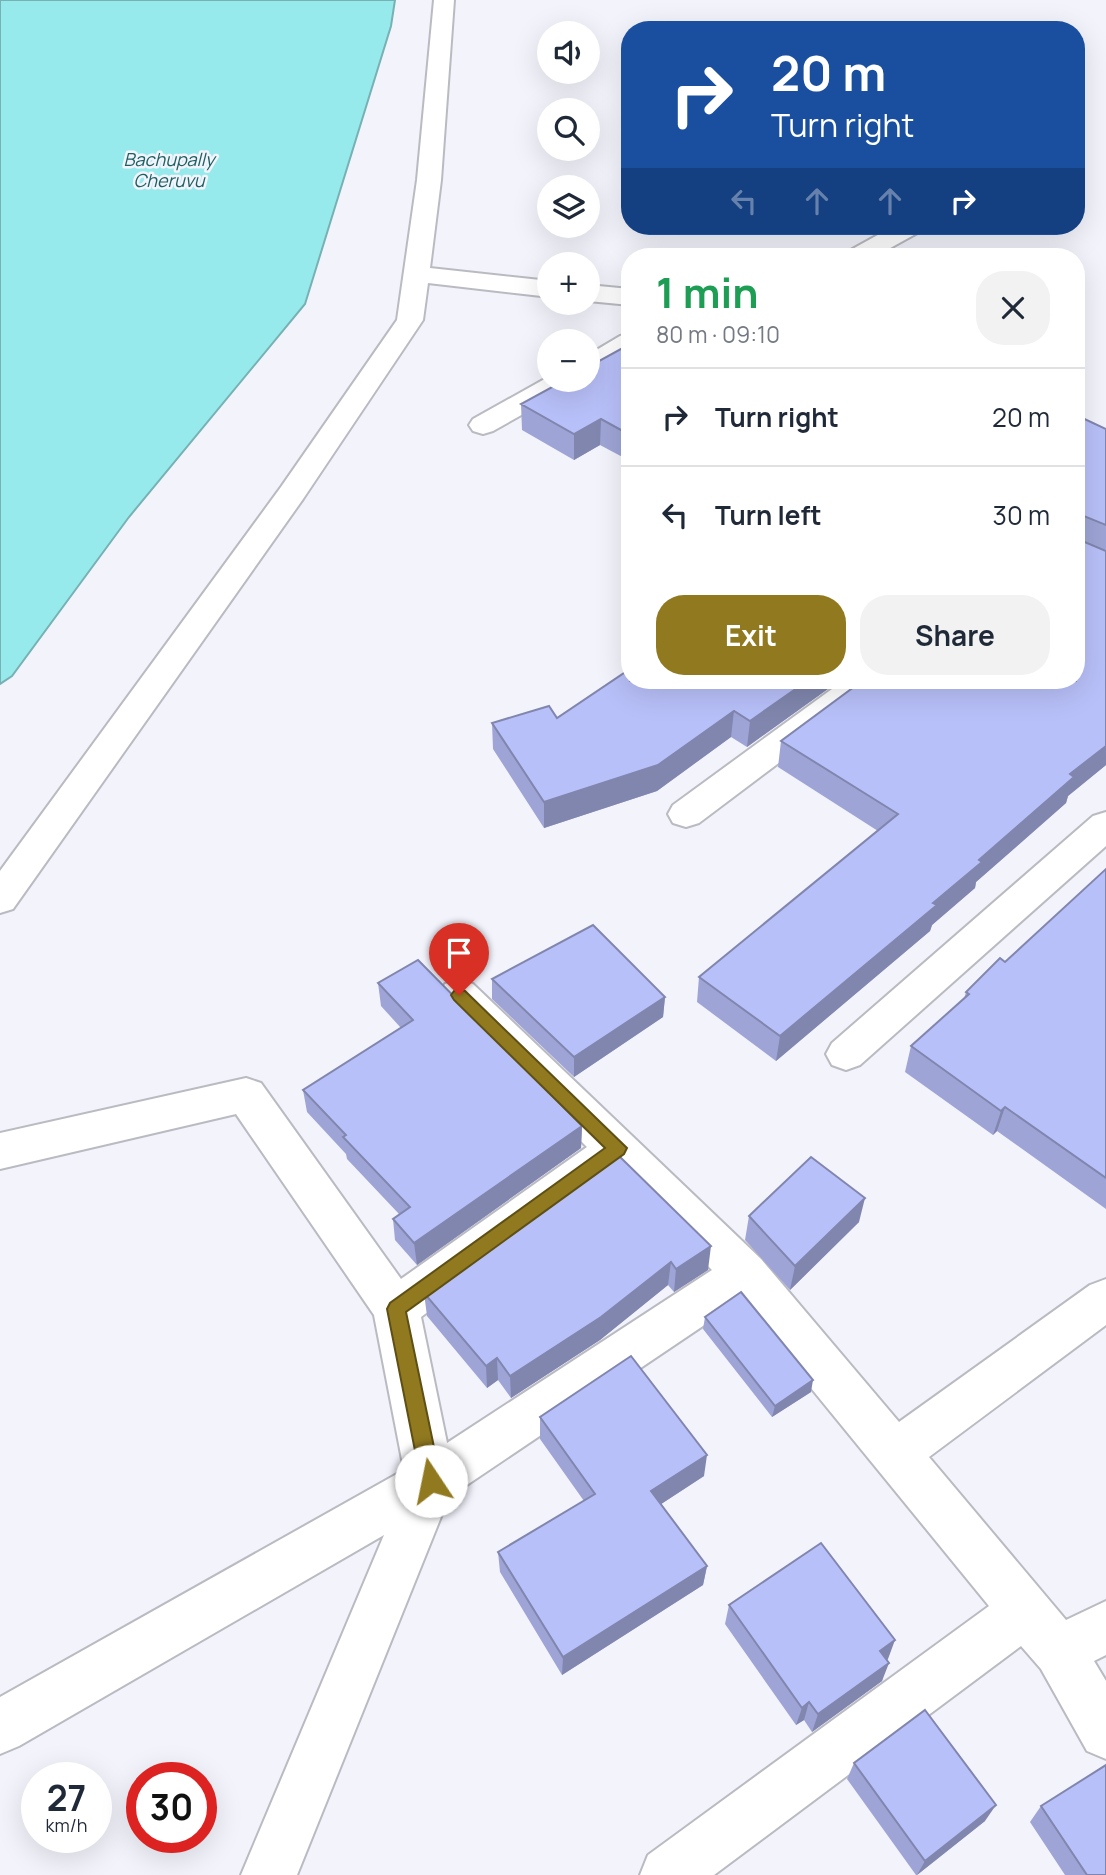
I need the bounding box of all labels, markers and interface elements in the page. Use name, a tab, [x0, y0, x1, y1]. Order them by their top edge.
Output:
map controls	[537, 21, 600, 392]
button: sound	[537, 21, 600, 84]
text: 20 m	[771, 39, 886, 106]
icon: right	[656, 49, 747, 140]
button: search	[537, 98, 600, 161]
text: Turn right	[771, 103, 914, 147]
water label: Bachupally Cheruvu	[124, 147, 217, 192]
button: layers	[537, 175, 600, 238]
icon: left	[725, 182, 763, 220]
icon: ahead	[798, 182, 836, 220]
icon: ahead	[871, 182, 909, 220]
icon: right	[944, 182, 982, 220]
button: +	[537, 252, 600, 315]
text: 1 min	[656, 263, 759, 321]
button: close	[976, 271, 1050, 345]
text: 80 m · 09:10	[656, 318, 780, 350]
button: −	[537, 329, 600, 392]
icon: right	[656, 398, 694, 436]
text: Turn right	[715, 399, 839, 435]
text: 20 m	[992, 399, 1050, 435]
icon: left	[656, 496, 694, 534]
text: Turn left	[715, 497, 822, 533]
text: 30 m	[993, 497, 1050, 533]
button: Exit	[656, 595, 846, 675]
button: Share	[860, 595, 1050, 675]
pin	[429, 923, 489, 995]
icon: arrive	[440, 934, 478, 972]
position arrow	[394, 1444, 468, 1518]
speed limit sign: 30	[126, 1762, 217, 1853]
text: 27	[47, 1774, 86, 1822]
text: km/h	[46, 1813, 87, 1837]

